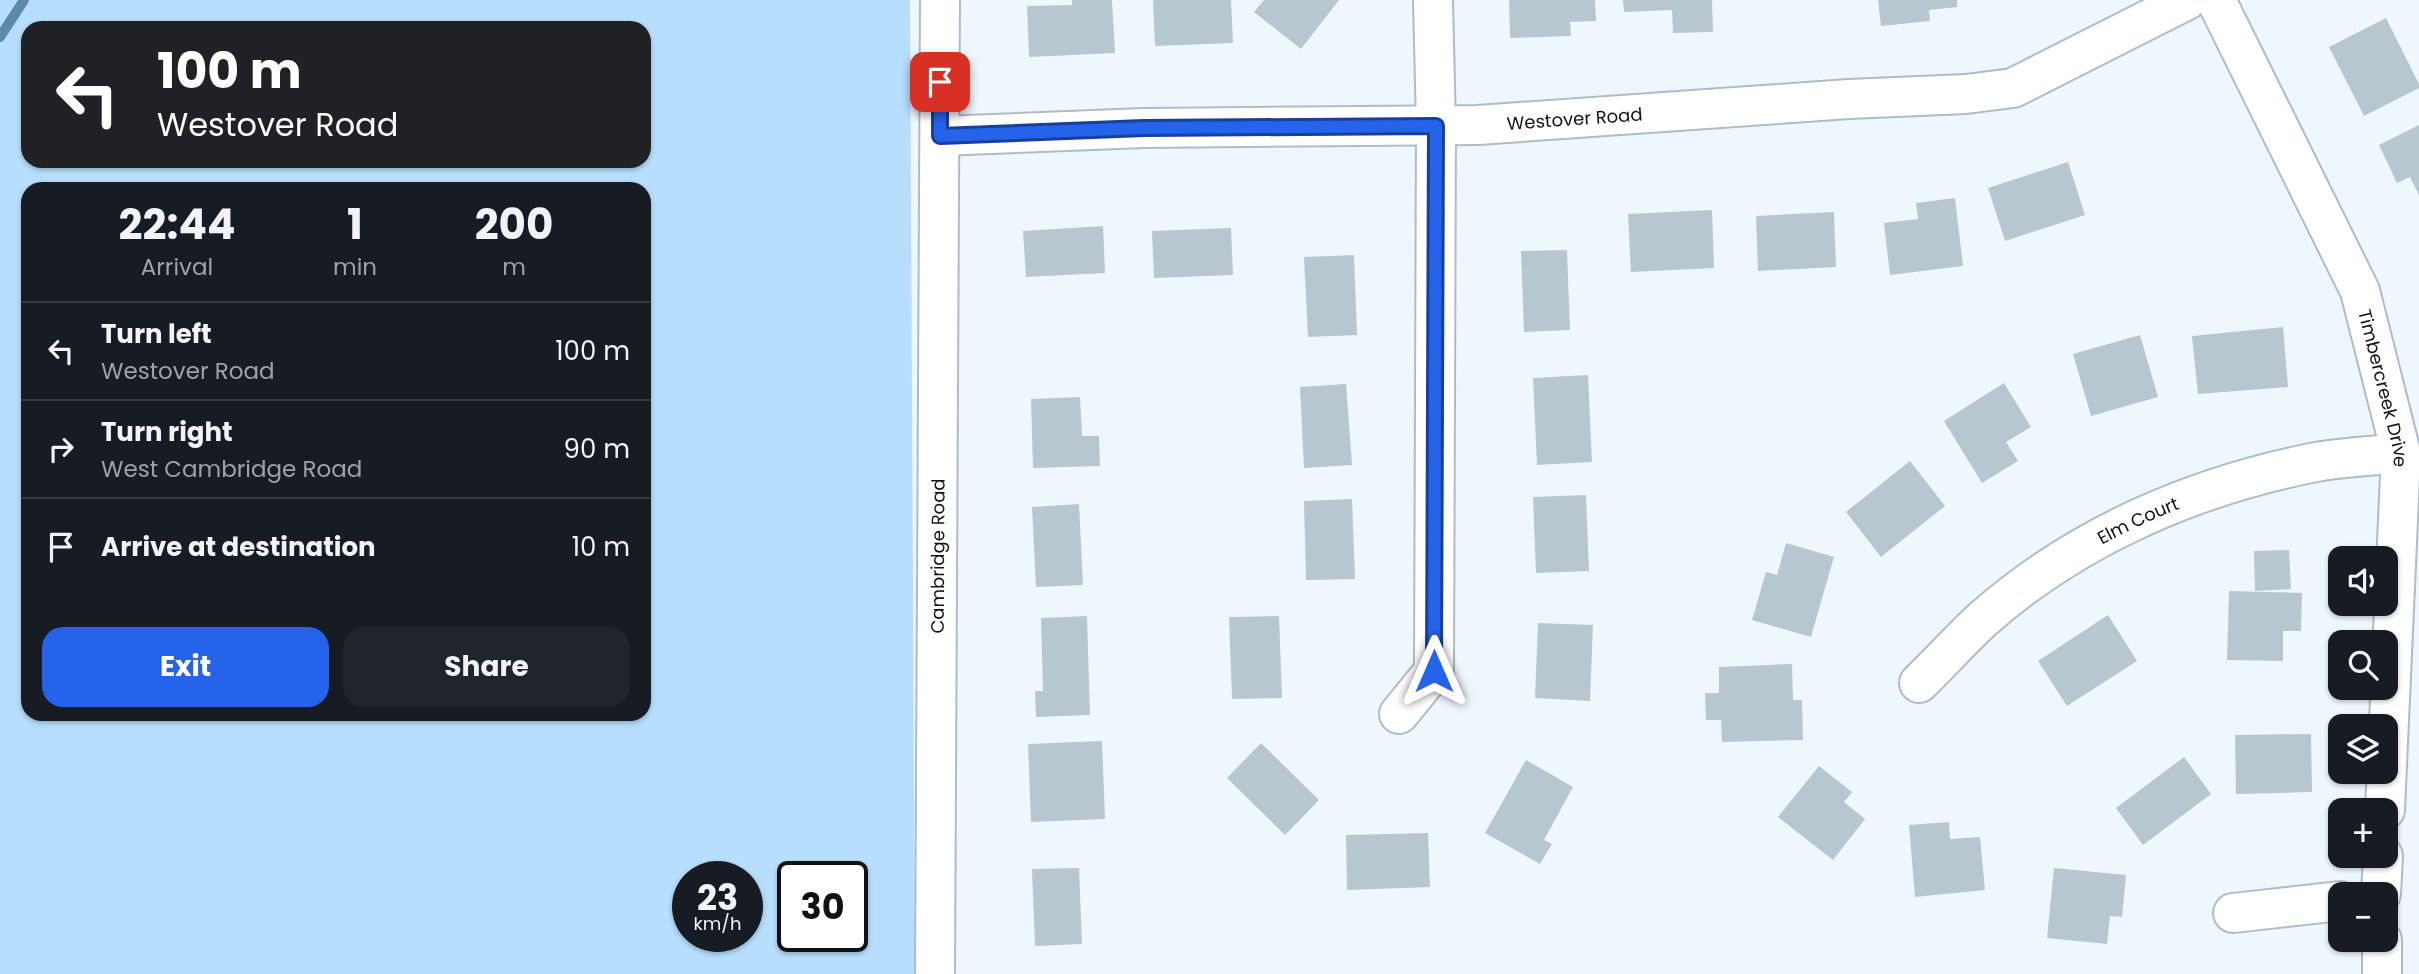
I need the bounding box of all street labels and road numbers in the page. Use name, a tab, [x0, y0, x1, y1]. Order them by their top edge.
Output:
street label: Westover Road	[1506, 101, 1643, 135]
street label: Timbercreek Drive	[2353, 307, 2414, 468]
street label: Cambridge Road	[924, 478, 950, 634]
street label: Elm Court	[2092, 490, 2182, 550]

